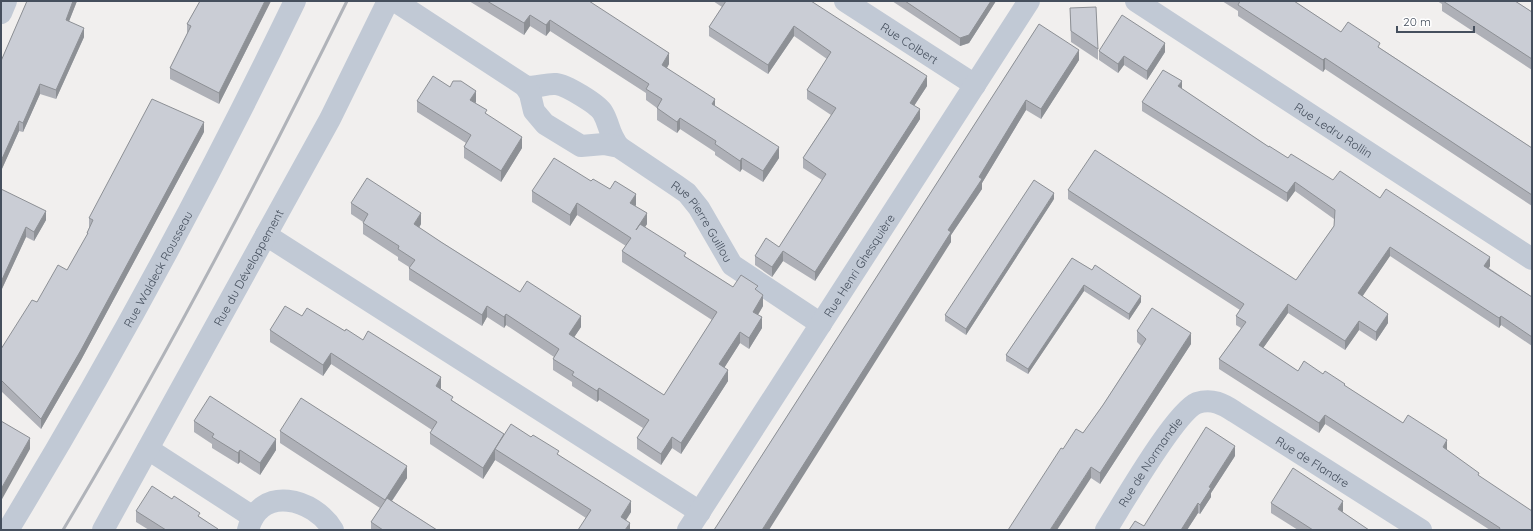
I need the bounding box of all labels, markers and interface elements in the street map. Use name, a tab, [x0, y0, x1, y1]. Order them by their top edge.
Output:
scale bar	[1397, 8, 1474, 34]
text: 20 m	[1403, 14, 1431, 29]
street label: Rue Colbert	[878, 19, 941, 67]
street label: Rue Ledru Rollin	[1292, 99, 1376, 161]
street label: Rue Pierre Guillou	[669, 177, 736, 265]
street label: Rue du Développement	[210, 206, 286, 328]
street label: Rue Waldeck Rousseau	[120, 208, 195, 330]
street label: Rue Henri Ghesquière	[820, 211, 898, 320]
street label: Rue de Normandie	[1115, 414, 1185, 510]
street label: Rue de Flandre	[1273, 432, 1353, 490]

